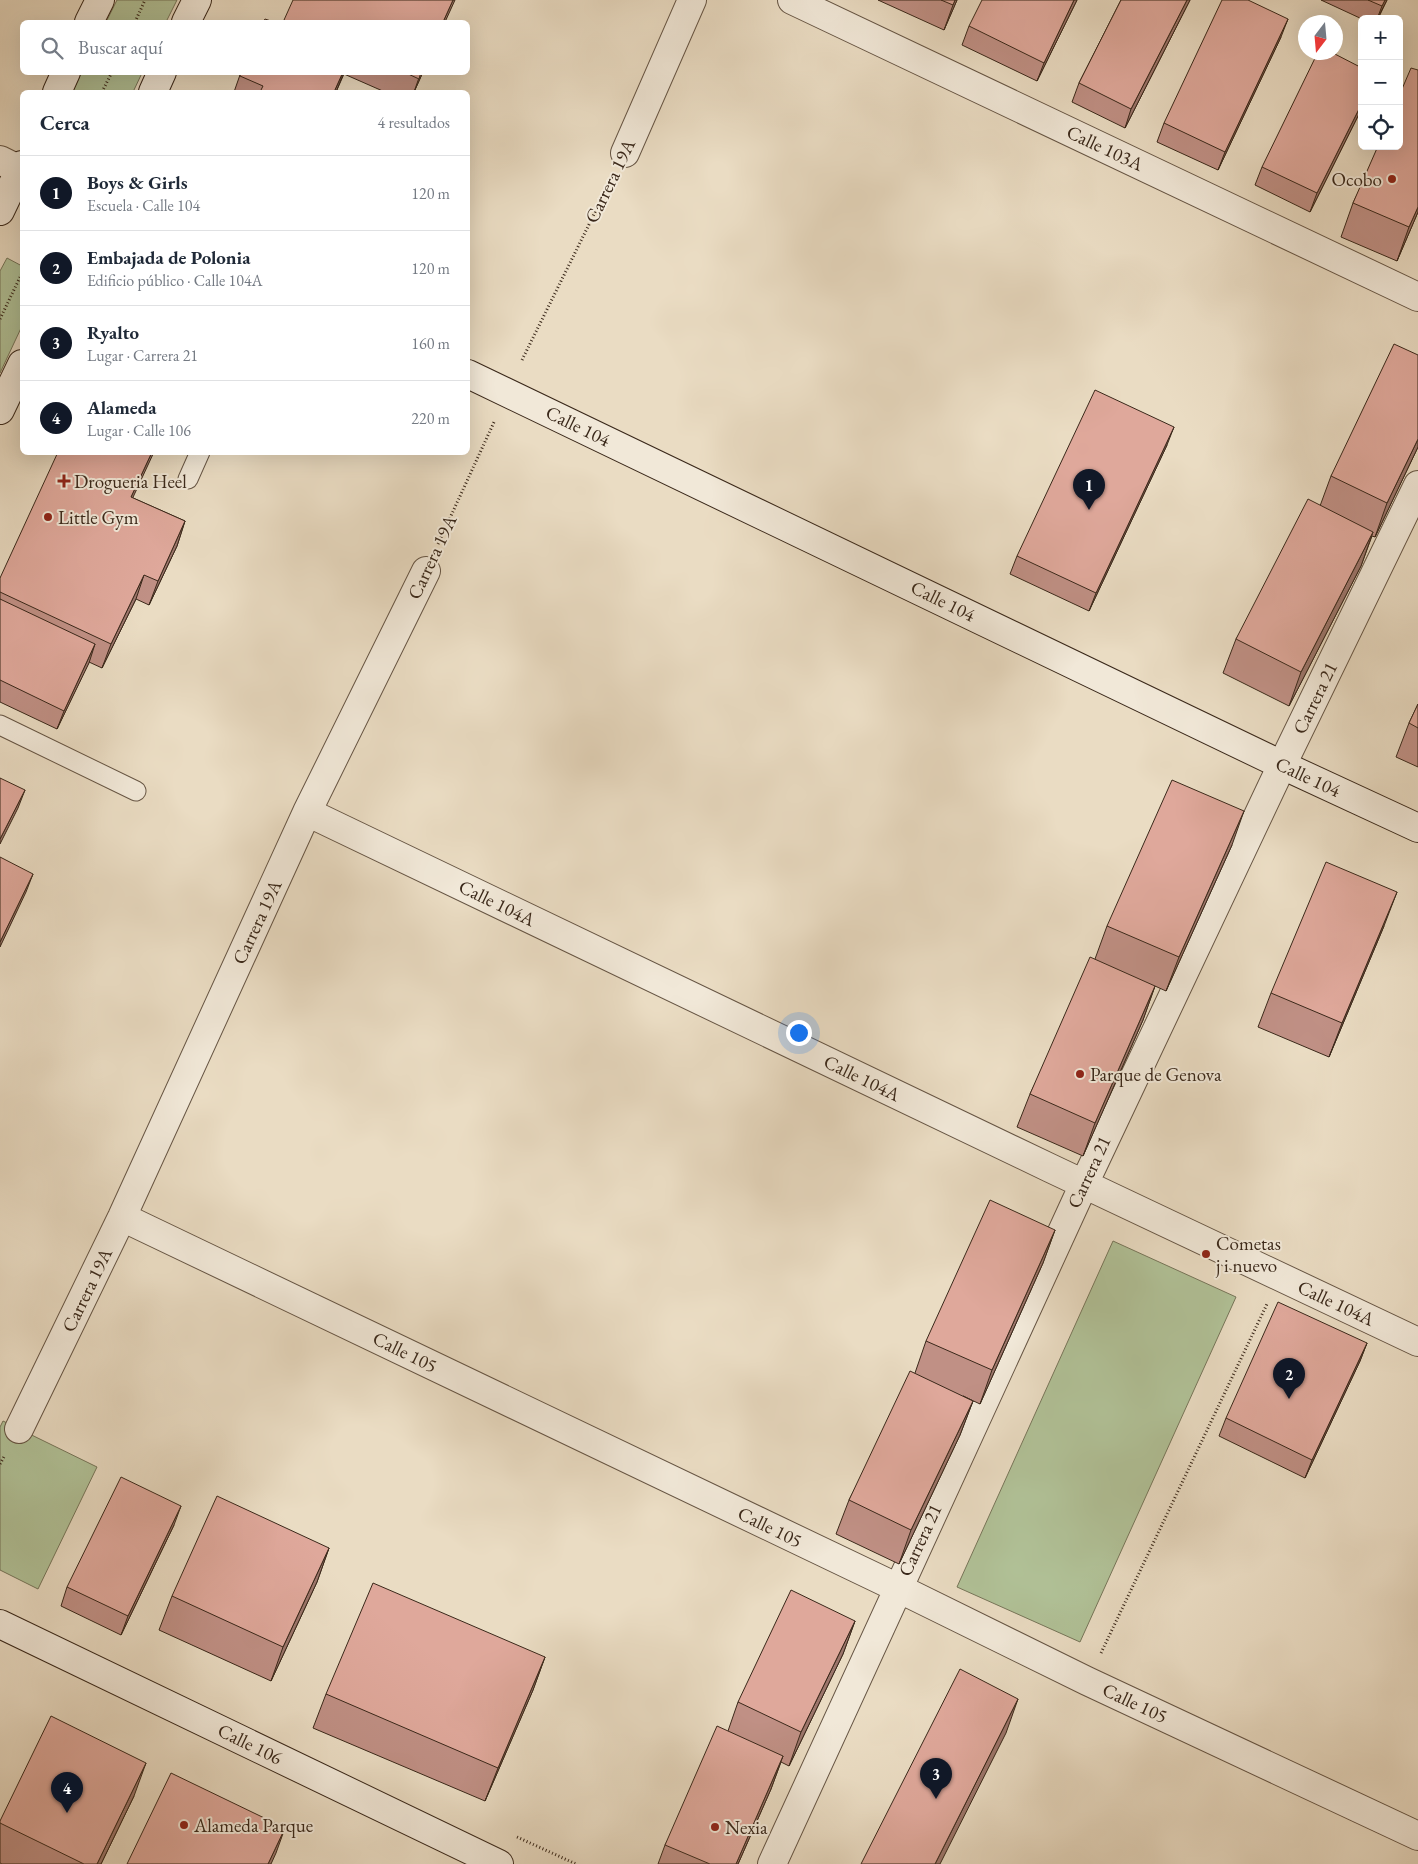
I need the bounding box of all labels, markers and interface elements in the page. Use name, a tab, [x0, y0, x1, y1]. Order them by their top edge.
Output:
north arrow	[1298, 15, 1343, 60]
map controls	[1358, 15, 1403, 150]
button: +	[1358, 15, 1403, 60]
search box	[20, 20, 470, 75]
icon: search	[38, 34, 66, 62]
text: Buscar aquí	[78, 35, 163, 60]
button: −	[1358, 60, 1403, 105]
button: locate	[1358, 105, 1403, 150]
text: Cerca	[40, 109, 90, 136]
text: 4 resultados	[378, 112, 450, 133]
street label: Calle 103A	[1063, 119, 1148, 177]
street label: Carrera 19A	[579, 134, 641, 227]
place label: Ocobo	[1332, 167, 1382, 192]
text: Boys & Girls	[87, 170, 188, 195]
marker: Ocobo	[1386, 173, 1398, 185]
text: 1	[52, 183, 60, 204]
text: 120 m	[411, 183, 450, 204]
text: Escuela · Calle 104	[87, 195, 200, 216]
text: Embajada de Polonia	[87, 245, 250, 270]
text: 2	[52, 258, 60, 279]
text: 120 m	[411, 258, 450, 279]
text: Edificio público · Calle 104A	[87, 270, 263, 291]
text: Ryalto	[87, 320, 139, 345]
text: 3	[52, 333, 60, 354]
text: 160 m	[411, 333, 450, 354]
text: Lugar · Carrera 21	[87, 345, 198, 366]
text: Alameda	[87, 395, 156, 420]
street label: Calle 104	[542, 400, 615, 453]
text: 4	[52, 408, 60, 429]
text: 220 m	[411, 408, 450, 429]
text: Lugar · Calle 106	[87, 420, 191, 441]
place label: Drogueria Heel	[74, 469, 187, 494]
pin: 1	[1073, 469, 1105, 510]
marker: Drogueria Heel	[58, 475, 70, 487]
place label: Little Gym	[58, 505, 139, 530]
street label: Carrera 19A	[402, 510, 463, 603]
marker: Little Gym	[42, 511, 54, 523]
street label: Calle 104	[907, 575, 980, 628]
street label: Carrera 21	[1287, 658, 1343, 738]
street label: Calle 104	[1272, 751, 1345, 803]
street label: Calle 104A	[455, 874, 540, 933]
street label: Carrera 19A	[227, 875, 288, 968]
your location	[786, 1020, 812, 1046]
street label: Calle 104A	[820, 1049, 905, 1108]
place label: Parque de Genova	[1090, 1062, 1222, 1087]
marker: Parque de Genova	[1074, 1068, 1086, 1080]
street label: Carrera 21	[1061, 1132, 1117, 1212]
place label: Cometas j i nuevo	[1215, 1231, 1281, 1278]
street label: Carrera 19A	[56, 1243, 118, 1336]
marker: Cometas j i nuevo	[1200, 1248, 1212, 1260]
street label: Calle 104A	[1294, 1274, 1379, 1332]
street label: Calle 105	[369, 1326, 441, 1378]
pin: 2	[1273, 1358, 1305, 1399]
street label: Carrera 21	[892, 1500, 948, 1580]
street label: Calle 105	[734, 1501, 806, 1553]
street label: Calle 105	[1099, 1677, 1171, 1729]
street label: Calle 106	[214, 1718, 286, 1770]
pin: 3	[920, 1758, 952, 1799]
pin: 4	[51, 1772, 83, 1813]
place label: Alameda Parque	[193, 1813, 313, 1838]
place label: Nexia	[725, 1815, 768, 1840]
marker: Alameda Parque	[178, 1819, 190, 1831]
marker: Nexia	[709, 1821, 721, 1833]

